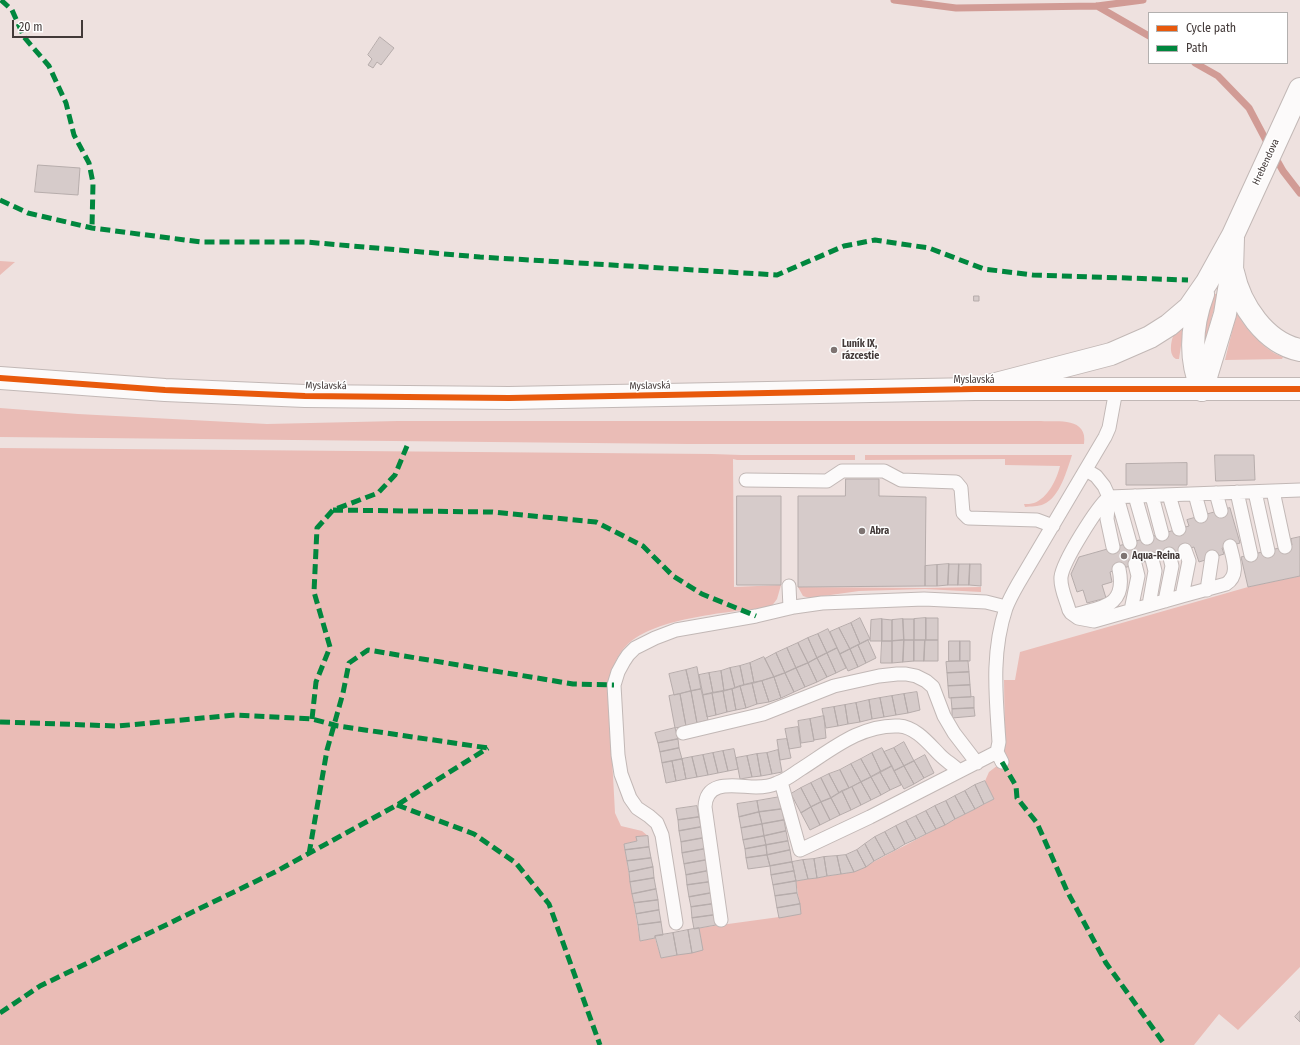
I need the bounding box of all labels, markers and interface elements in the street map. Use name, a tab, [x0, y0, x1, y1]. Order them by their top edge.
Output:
scale bar	[14, 12, 85, 38]
legend	[1148, 12, 1288, 64]
text: 20 m	[19, 20, 43, 34]
text: Cycle path	[1186, 21, 1236, 35]
text: Path	[1186, 41, 1208, 55]
street label: Hrebendova	[1250, 137, 1282, 187]
place label: Luník IX, rázcestie	[842, 338, 879, 362]
marker: Luník IX, rázcestie	[829, 345, 839, 355]
street label: Myslavská	[953, 374, 995, 386]
street label: Myslavská	[305, 380, 347, 392]
street label: Myslavská	[629, 380, 671, 392]
place label: Abra	[870, 525, 889, 537]
marker: Abra	[857, 526, 867, 536]
place label: Aqua-Reina	[1132, 550, 1180, 562]
marker: Aqua-Reina	[1119, 551, 1129, 561]

